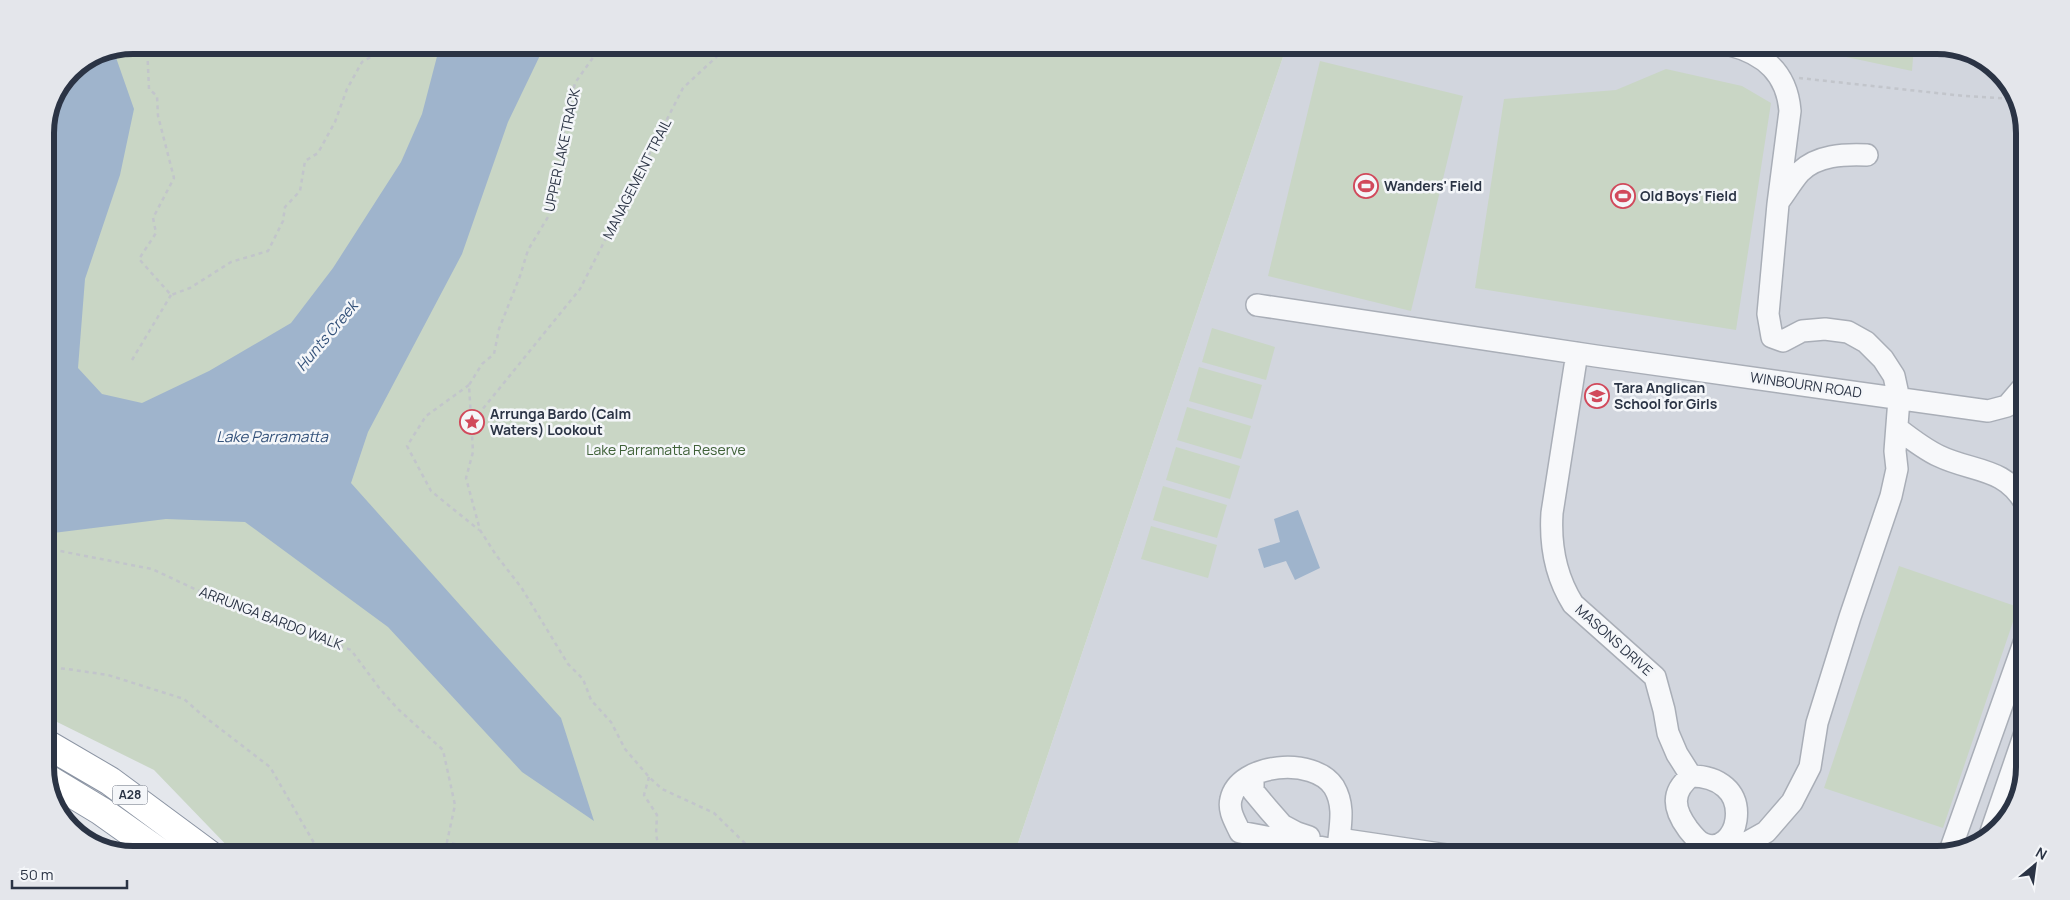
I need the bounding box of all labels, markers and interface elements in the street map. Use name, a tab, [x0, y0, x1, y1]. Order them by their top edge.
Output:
street label: UPPER LAKE TRACK	[539, 86, 584, 213]
street label: MANAGEMENT TRAIL	[598, 115, 675, 242]
sports icon: Wanders' Field	[1353, 173, 1379, 199]
place label: Wanders' Field	[1384, 176, 1482, 195]
sports icon: Old Boys' Field	[1610, 183, 1636, 209]
place label: Old Boys' Field	[1640, 186, 1737, 205]
water label: Hunts Creek	[291, 294, 364, 375]
street label: WINBOURN ROAD	[1749, 367, 1863, 402]
place label: Tara Anglican School for Girls	[1614, 378, 1718, 413]
school or university icon: Tara Anglican School for Girls	[1584, 383, 1610, 409]
place label: Arrunga Bardo (Calm Waters) Lookout	[490, 404, 631, 439]
place icon: Arrunga Bardo (Calm Waters) Lookout	[459, 409, 485, 435]
water label: Lake Parramatta	[216, 426, 328, 447]
park label: Lake Parramatta Reserve	[586, 440, 746, 459]
street label: ARRUNGA BARDO WALK	[197, 581, 346, 654]
street label: MASONS DRIVE	[1572, 600, 1657, 680]
road number: A28	[112, 786, 148, 804]
north arrow	[2010, 840, 2060, 890]
text: N	[2033, 842, 2051, 864]
scale bar	[12, 858, 128, 890]
text: 50 m	[20, 864, 54, 885]

